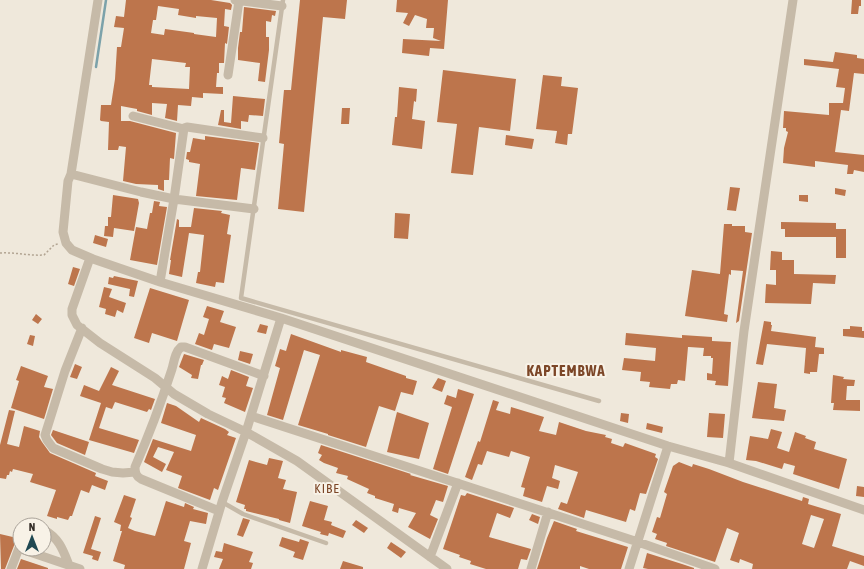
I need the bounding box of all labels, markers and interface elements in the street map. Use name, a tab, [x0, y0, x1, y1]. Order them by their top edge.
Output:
district label: KAPTEMBWA	[526, 362, 606, 379]
district label: KIBE	[314, 481, 340, 496]
north arrow	[12, 517, 52, 557]
text: N	[29, 521, 35, 533]

